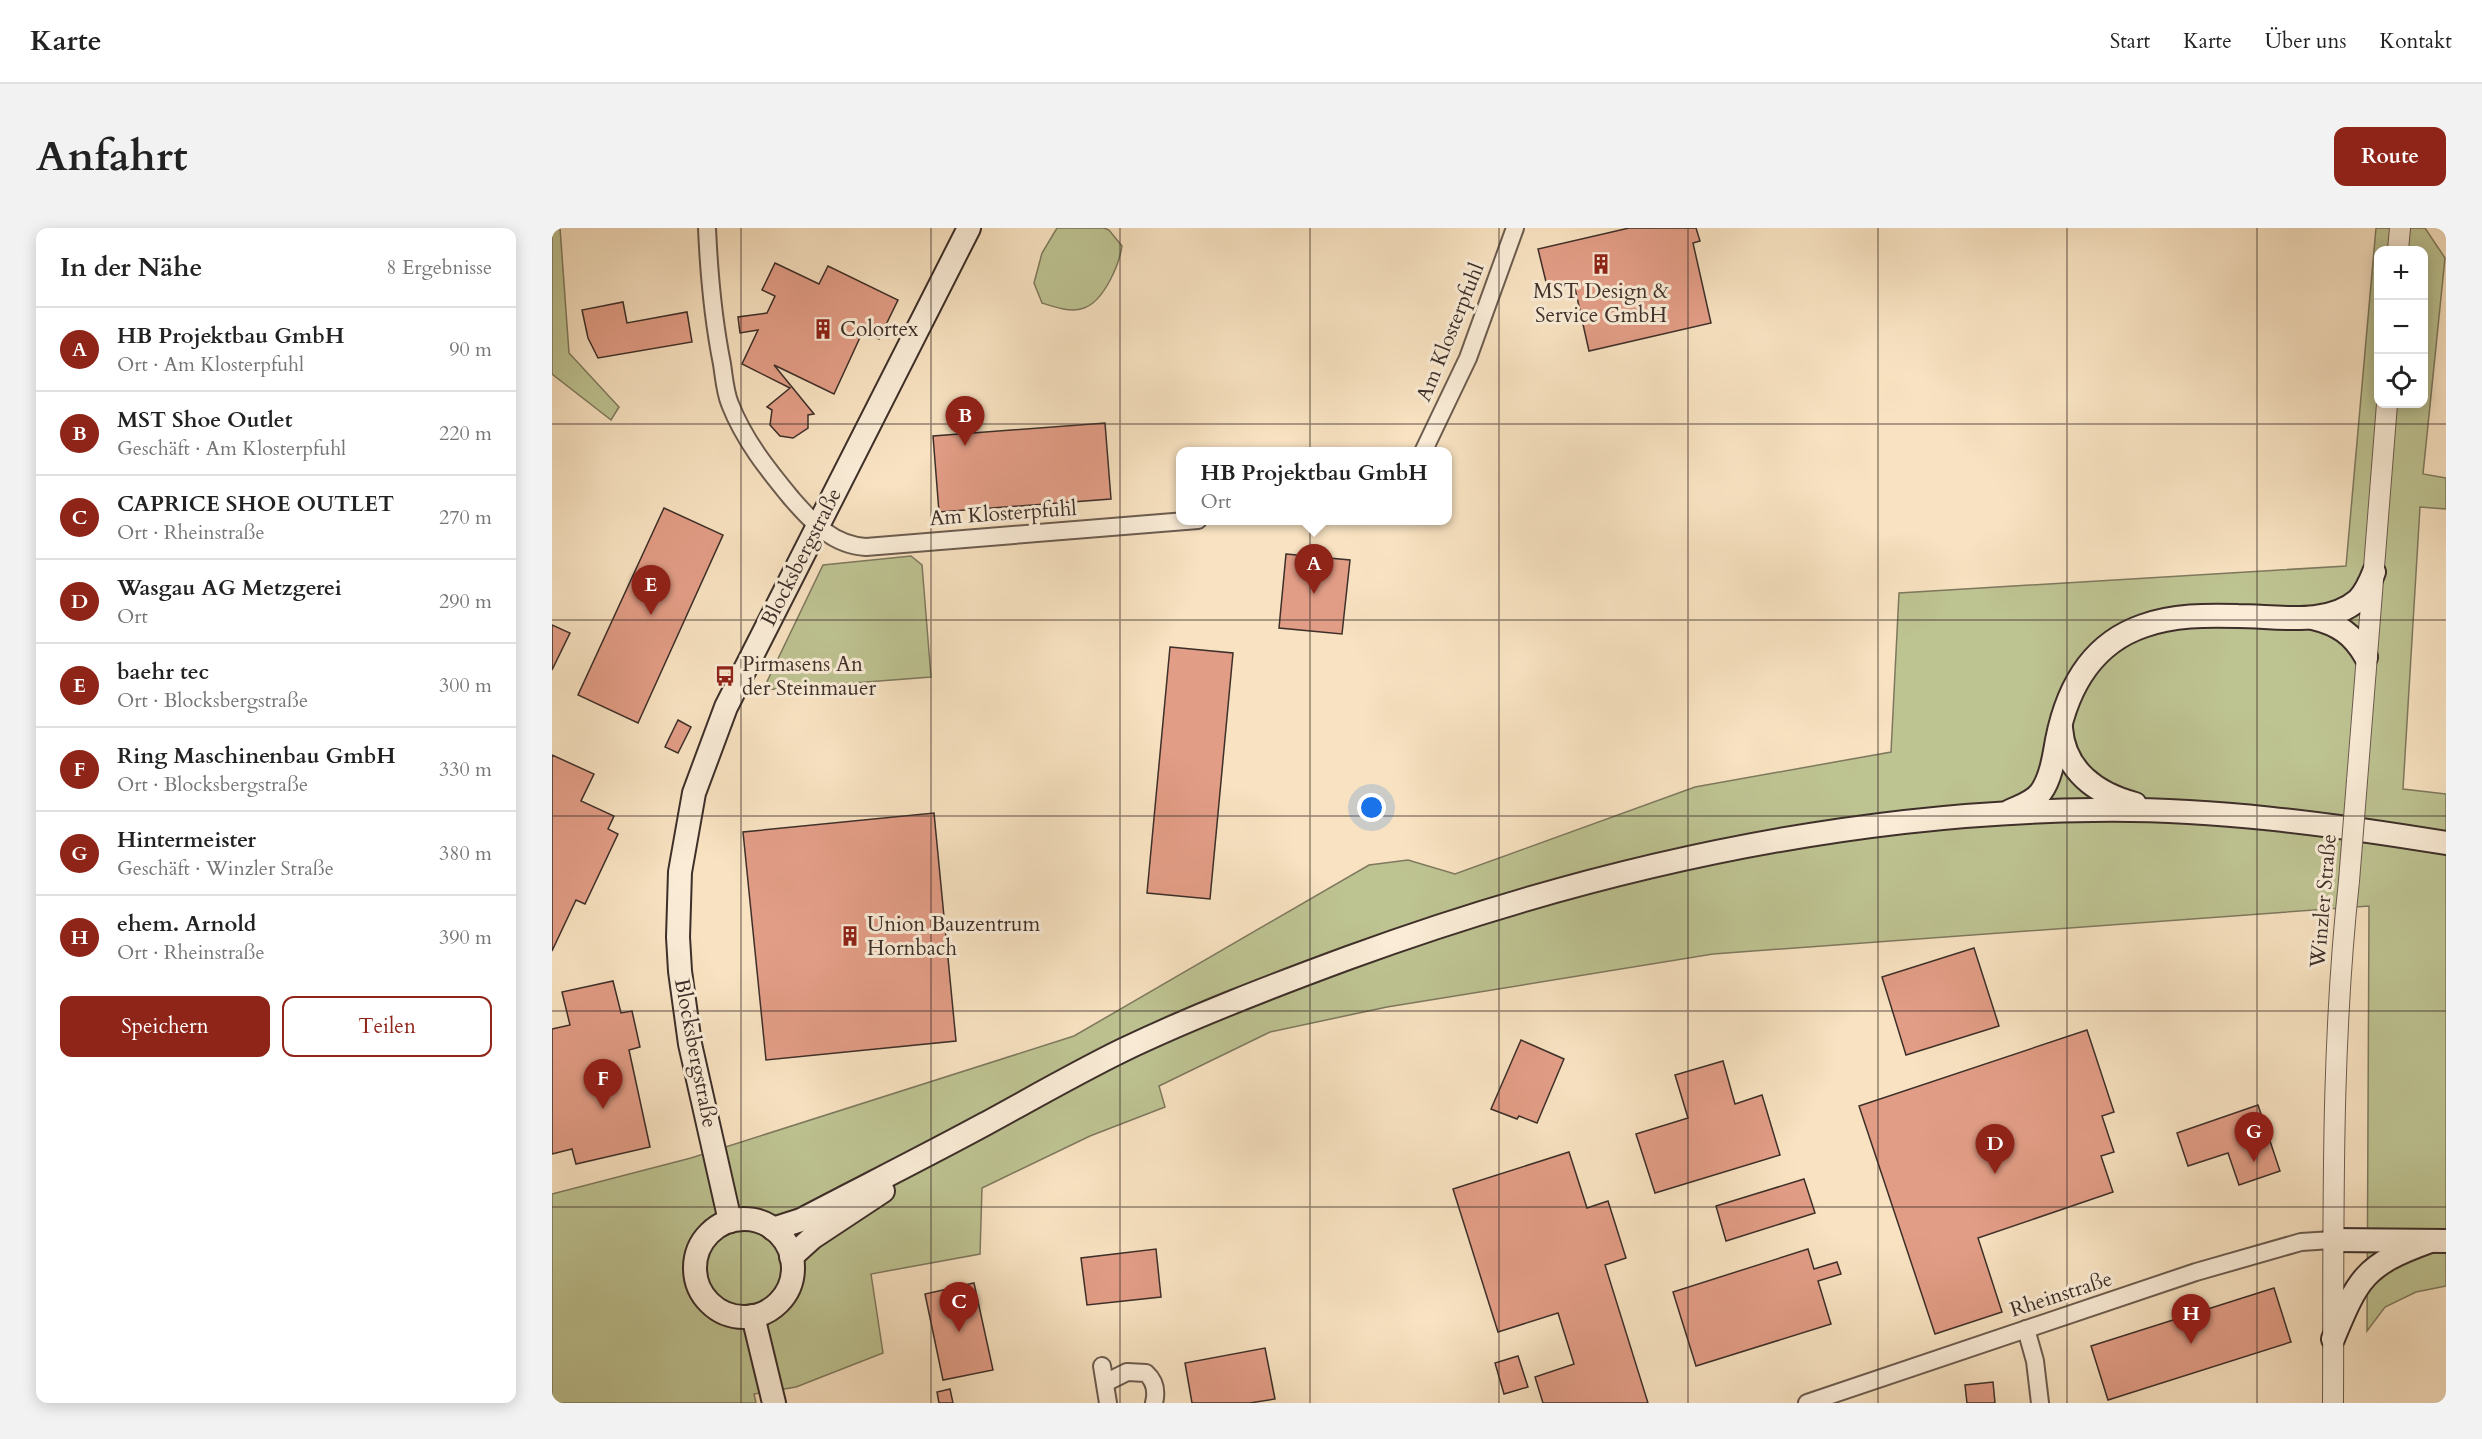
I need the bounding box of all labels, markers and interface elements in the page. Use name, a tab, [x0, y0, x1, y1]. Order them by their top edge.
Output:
text: Karte	[30, 22, 102, 60]
text: Start	[2110, 27, 2150, 56]
text: Karte	[2183, 27, 2232, 56]
text: Über uns	[2265, 27, 2347, 56]
text: Kontakt	[2380, 27, 2452, 56]
button: Route	[2334, 127, 2446, 186]
text: Anfahrt	[36, 128, 188, 185]
map controls	[2374, 246, 2428, 408]
button: +	[2374, 246, 2428, 300]
text: In der Nähe	[60, 250, 202, 285]
building icon: MST Design & Service GmbH	[1589, 252, 1613, 276]
text: 8 Ergebnisse	[386, 254, 492, 281]
street label: Am Klosterpfuhl	[1409, 258, 1492, 406]
place label: MST Design & Service GmbH	[1533, 277, 1669, 330]
button: −	[2374, 300, 2428, 354]
place label: Colortex	[840, 315, 919, 344]
building icon: Colortex	[811, 317, 835, 341]
text: HB Projektbau GmbH	[117, 321, 344, 351]
text: A	[72, 336, 87, 363]
text: 90 m	[449, 336, 492, 363]
text: Ort · Am Klosterpfuhl	[117, 351, 304, 378]
button: locate	[2374, 354, 2428, 408]
pin: B	[946, 396, 984, 446]
text: MST Shoe Outlet	[117, 405, 292, 435]
text: B	[72, 420, 87, 447]
text: 220 m	[439, 420, 492, 447]
text: Geschäft · Am Klosterpfuhl	[117, 435, 346, 462]
popup	[1176, 447, 1452, 525]
text: HB Projektbau GmbH	[1200, 458, 1428, 488]
street label: Blocksbergstraße	[754, 483, 849, 631]
text: Ort	[1200, 488, 1231, 515]
text: CAPRICE SHOE OUTLET	[117, 489, 394, 519]
street label: Am Klosterpfuhl	[928, 494, 1078, 533]
text: C	[72, 504, 87, 531]
text: 270 m	[439, 504, 492, 531]
text: Ort · Rheinstraße	[117, 519, 265, 546]
pin: A	[1294, 544, 1334, 594]
pin: E	[632, 566, 670, 615]
text: Wasgau AG Metzgerei	[117, 573, 342, 603]
text: D	[71, 588, 88, 615]
text: 290 m	[439, 588, 492, 615]
text: Ort	[117, 603, 148, 630]
place label: Pirmasens An der Steinmauer	[742, 650, 876, 703]
text: baehr tec	[117, 657, 209, 687]
bus stop icon: Pirmasens An der Steinmauer	[713, 664, 737, 688]
text: E	[73, 672, 86, 699]
text: 300 m	[439, 672, 492, 699]
text: Ort · Blocksbergstraße	[117, 687, 308, 714]
text: Ring Maschinenbau GmbH	[117, 741, 396, 771]
text: F	[74, 756, 85, 783]
text: 330 m	[439, 756, 492, 783]
text: Ort · Blocksbergstraße	[117, 771, 308, 798]
your location	[1357, 793, 1386, 822]
text: Hintermeister	[117, 825, 256, 855]
street label: Winzler Straße	[2303, 833, 2344, 970]
text: G	[71, 840, 88, 867]
text: 380 m	[439, 840, 492, 867]
text: Geschäft · Winzler Straße	[117, 855, 334, 882]
text: ehem. Arnold	[117, 909, 256, 939]
place label: Union Bauzentrum Hornbach	[867, 910, 1040, 963]
text: H	[71, 924, 88, 951]
text: 390 m	[439, 924, 492, 951]
building icon: Union Bauzentrum Hornbach	[838, 924, 862, 948]
text: Ort · Rheinstraße	[117, 939, 265, 966]
street label: Blocksbergstraße	[667, 976, 724, 1130]
button: Speichern	[60, 996, 270, 1057]
button: Teilen	[282, 996, 492, 1057]
pin: F	[584, 1060, 622, 1109]
pin: G	[2234, 1112, 2274, 1162]
pin: D	[1976, 1124, 2014, 1174]
street label: Rheinstraße	[2006, 1264, 2116, 1325]
pin: C	[940, 1282, 978, 1332]
pin: H	[2172, 1294, 2210, 1344]

